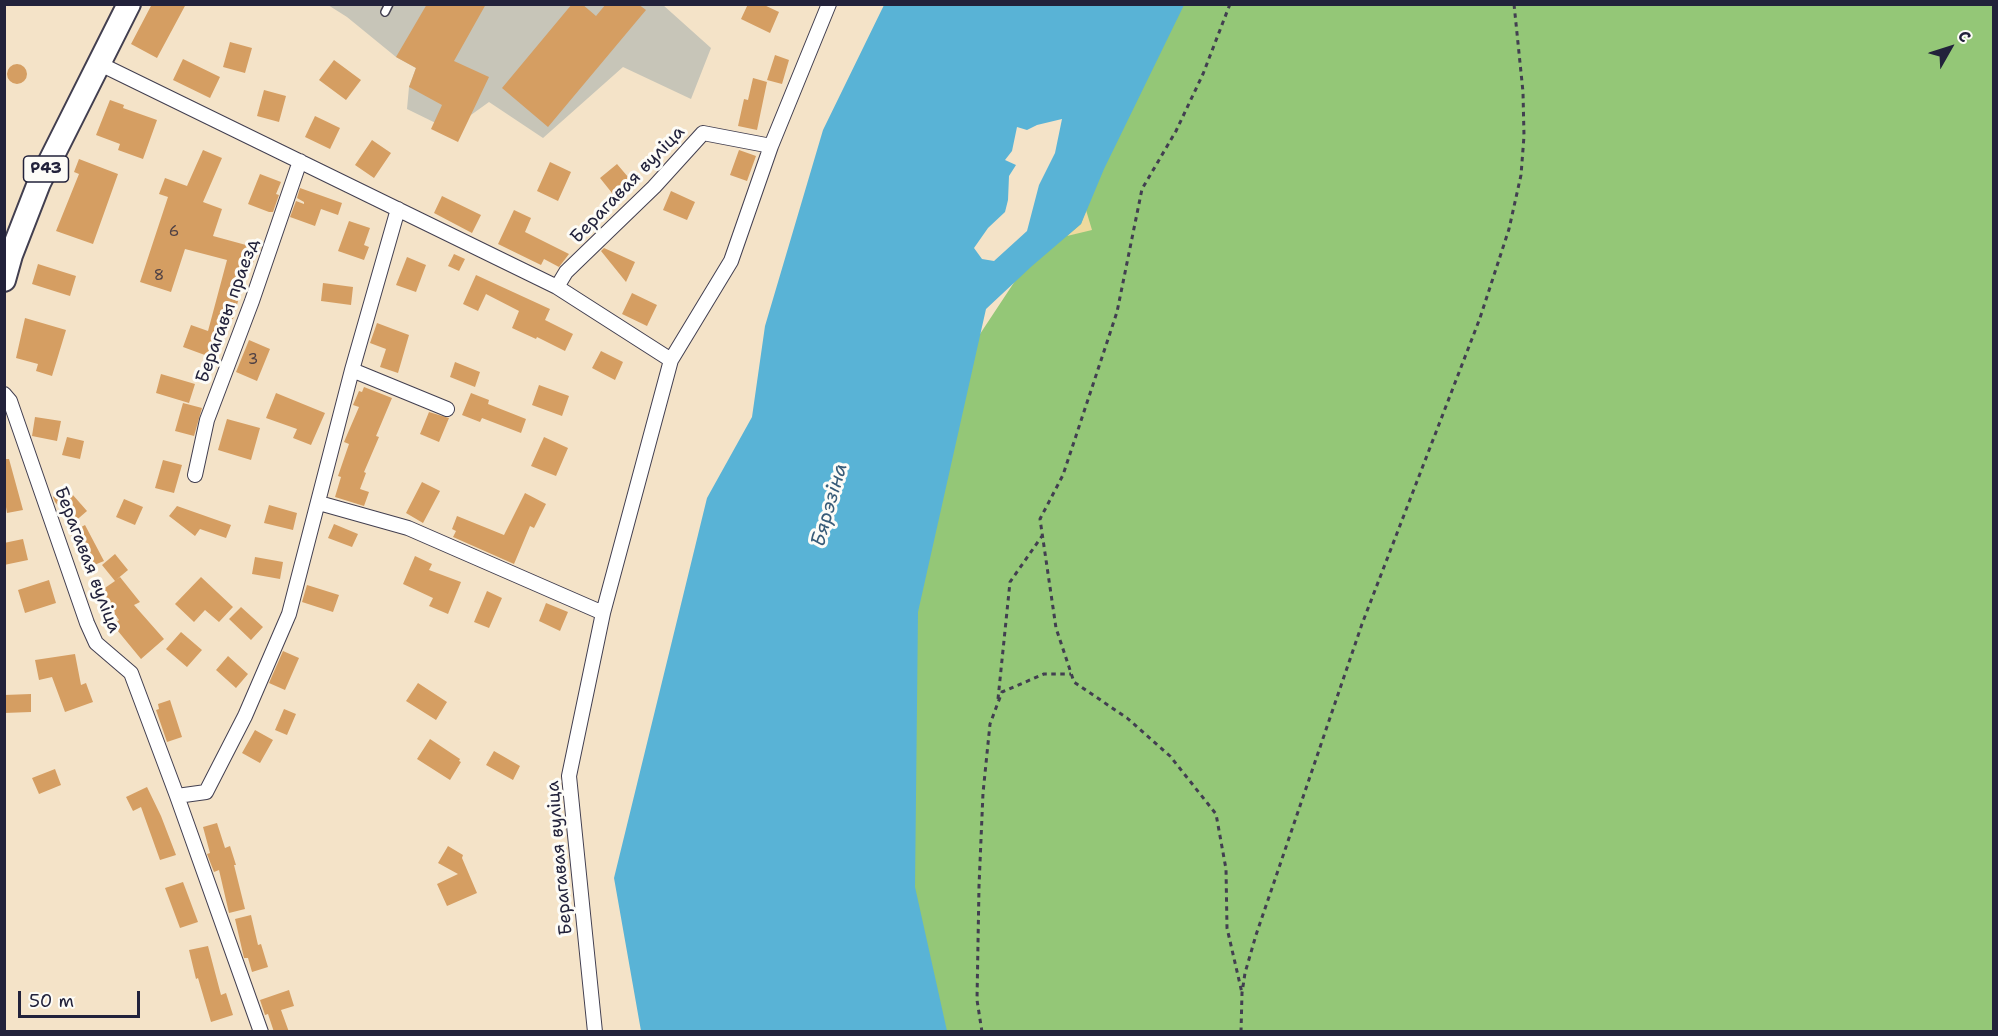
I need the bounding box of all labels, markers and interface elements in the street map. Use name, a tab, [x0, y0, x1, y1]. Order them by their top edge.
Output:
north arrow	[1920, 18, 1980, 78]
text: С	[1953, 26, 1976, 47]
street label: Берагавая вуліца	[566, 122, 690, 248]
road number: Р43	[24, 156, 68, 182]
house number: 6	[169, 223, 179, 241]
street label: Берагавы праезд	[192, 236, 264, 386]
house number: 8	[154, 267, 164, 285]
house number: 3	[248, 351, 258, 369]
water label: Бярэзіна	[807, 460, 853, 550]
street label: Берагавая вуліца	[49, 484, 125, 636]
street label: Берагавая вуліца	[542, 780, 578, 936]
scale bar	[21, 979, 142, 1017]
text: 50 m	[29, 989, 74, 1013]

